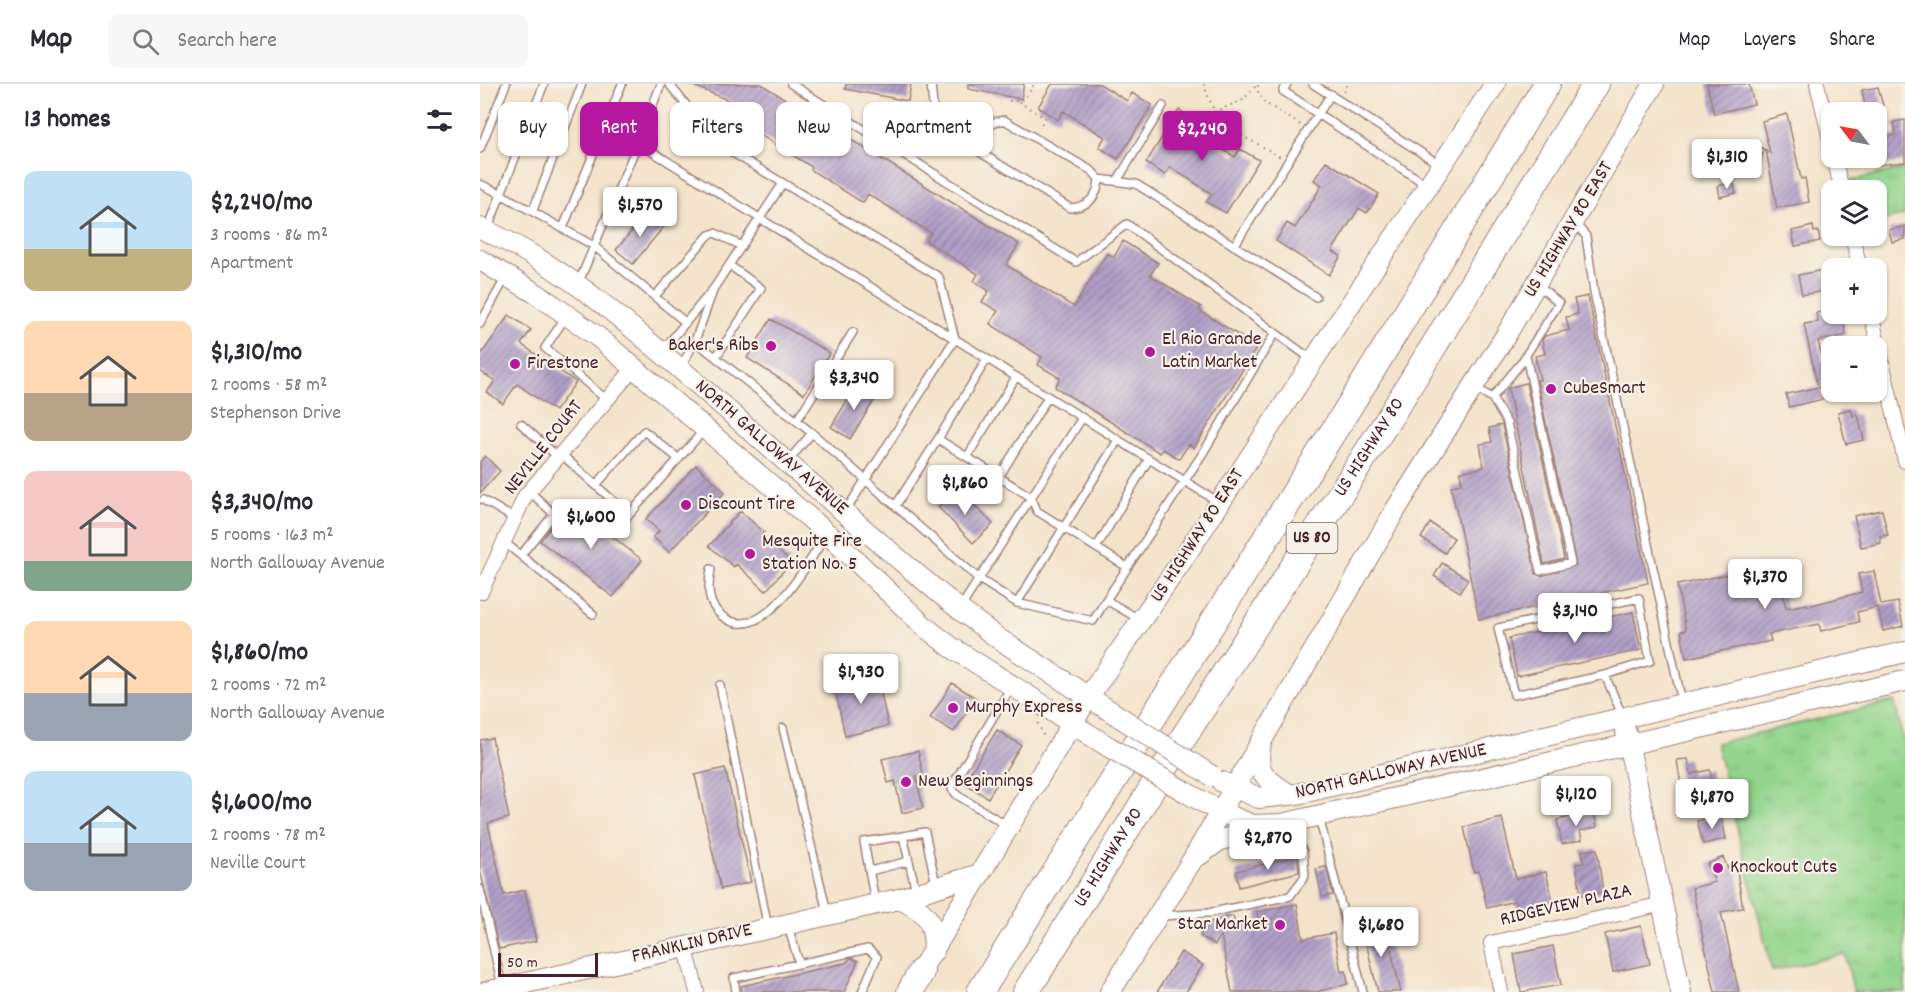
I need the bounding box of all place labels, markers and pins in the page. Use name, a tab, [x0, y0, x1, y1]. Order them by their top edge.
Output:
pin: $2,240	[1153, 111, 1251, 162]
pin: $1,310	[1678, 139, 1776, 190]
pin: $1,570	[591, 187, 689, 238]
place label: El Rio Grande Latin Market	[1162, 326, 1262, 377]
place label: Baker's Ribs	[668, 332, 759, 360]
marker: Baker's Ribs	[764, 339, 778, 353]
marker: El Rio Grande Latin Market	[1143, 345, 1157, 359]
place label: Firestone	[527, 350, 599, 378]
marker: Firestone	[508, 357, 522, 371]
pin: $3,340	[805, 360, 903, 411]
place label: CubeSmart	[1563, 375, 1646, 403]
marker: CubeSmart	[1544, 382, 1558, 396]
pin: $1,860	[916, 465, 1014, 516]
place label: Discount Tire	[698, 491, 795, 519]
marker: Discount Tire	[679, 498, 693, 512]
pin: $1,600	[542, 499, 640, 550]
place label: Mesquite Fire Station No. 5	[762, 528, 862, 579]
marker: Mesquite Fire Station No. 5	[743, 547, 757, 561]
pin: $1,370	[1716, 559, 1814, 610]
pin: $3,140	[1526, 593, 1624, 644]
pin: $1,930	[812, 654, 910, 705]
place label: Murphy Express	[965, 694, 1083, 722]
marker: Murphy Express	[946, 701, 960, 715]
place label: New Beginnings	[918, 768, 1033, 796]
marker: New Beginnings	[899, 775, 913, 789]
pin: $1,120	[1527, 776, 1625, 827]
pin: $1,870	[1663, 779, 1761, 830]
pin: $2,870	[1219, 820, 1317, 871]
place label: Knockout Cuts	[1730, 854, 1837, 882]
marker: Knockout Cuts	[1711, 861, 1725, 875]
pin: $1,680	[1332, 907, 1430, 958]
place label: Star Market	[1178, 911, 1268, 939]
marker: Star Market	[1273, 918, 1287, 932]

